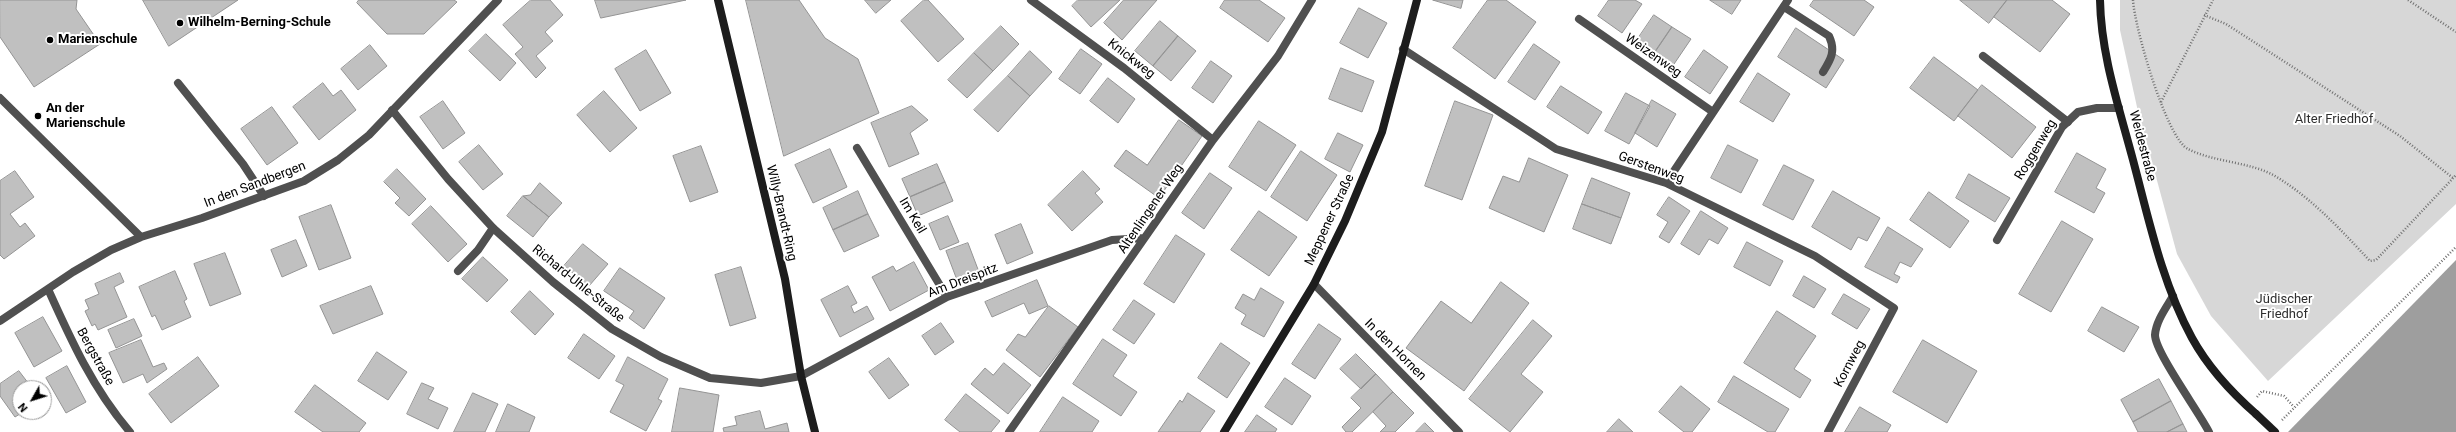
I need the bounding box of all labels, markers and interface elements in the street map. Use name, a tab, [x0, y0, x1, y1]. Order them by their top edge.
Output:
place label: Wilhelm-Berning-Schule	[188, 15, 331, 31]
marker: Wilhelm-Berning-Schule	[175, 18, 185, 28]
street label: Weizenweg	[1622, 31, 1684, 81]
place label: Marienschule	[58, 32, 137, 48]
marker: Marienschule	[45, 35, 55, 45]
street label: Knickweg	[1104, 36, 1158, 82]
place label: An der Marienschule	[46, 101, 125, 132]
street label: Weidestraße	[2125, 109, 2159, 183]
marker: An der Marienschule	[33, 111, 43, 121]
park label: Alter Friedhof	[2295, 112, 2373, 128]
street label: Roggenweg	[2012, 117, 2060, 183]
street label: Gerstenweg	[1616, 149, 1686, 187]
street label: In den Sandbergen	[202, 158, 308, 212]
street label: Altenlingener Weg	[1115, 161, 1187, 257]
street label: Willy-Brandt-Ring	[762, 163, 800, 263]
street label: Meppener Straße	[1302, 172, 1358, 268]
street label: Im Keil	[895, 195, 929, 237]
street label: Richard-Uhle-Straße	[529, 242, 627, 326]
street label: Am Dreispitz	[926, 260, 1000, 302]
park label: Jüdischer Friedhof	[2256, 292, 2312, 323]
street label: In den Hornen	[1361, 316, 1429, 384]
street label: Bergstraße	[73, 325, 117, 389]
street label: Kornweg	[1831, 338, 1869, 390]
north arrow	[12, 380, 52, 420]
text: N	[16, 400, 31, 414]

